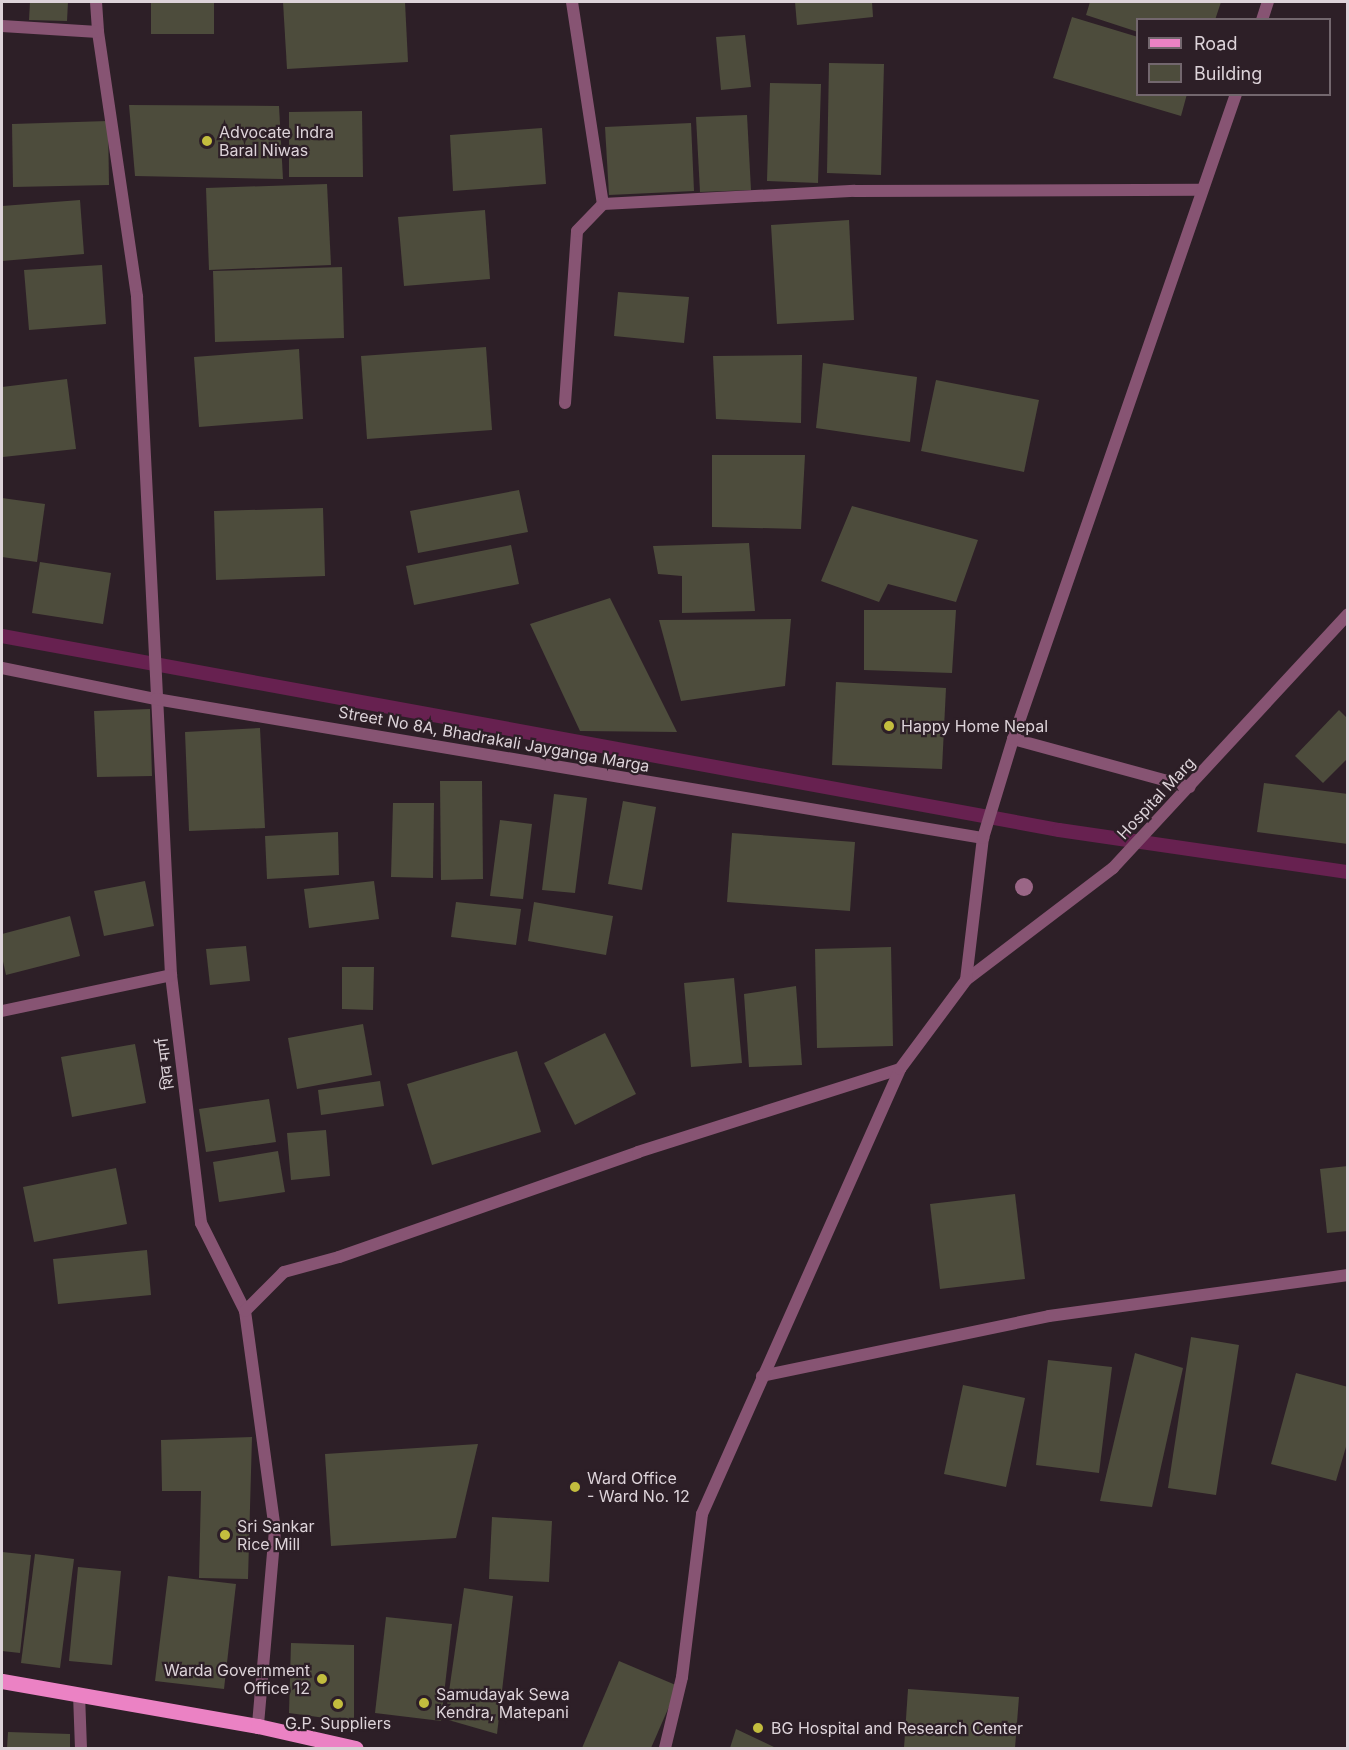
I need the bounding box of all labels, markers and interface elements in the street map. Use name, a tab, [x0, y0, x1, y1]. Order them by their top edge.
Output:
legend	[1136, 18, 1331, 96]
text: Road	[1194, 33, 1237, 54]
text: Building	[1194, 63, 1262, 84]
place label: Advocate Indra Baral Niwas	[219, 122, 334, 160]
marker: Advocate Indra Baral Niwas	[200, 134, 214, 148]
street label: Street No 8A, Bhadrakali Jayganga Marga	[337, 702, 651, 776]
place label: Happy Home Nepal	[901, 716, 1048, 736]
marker: Happy Home Nepal	[882, 719, 896, 733]
street label: Hospital Marg	[1113, 753, 1199, 843]
street label: शिव मार्ग	[152, 1037, 178, 1091]
place label: Ward Office - Ward No. 12	[587, 1468, 690, 1506]
marker: Ward Office - Ward No. 12	[568, 1480, 582, 1494]
place label: Sri Sankar Rice Mill	[237, 1516, 314, 1554]
marker: Sri Sankar Rice Mill	[218, 1528, 232, 1542]
place label: Warda Government Office 12	[164, 1660, 310, 1698]
marker: Warda Government Office 12	[315, 1672, 329, 1686]
place label: Samudayak Sewa Kendra, Matepani	[436, 1684, 570, 1722]
marker: Samudayak Sewa Kendra, Matepani	[417, 1696, 431, 1710]
marker: G.P. Suppliers	[331, 1697, 345, 1711]
place label: G.P. Suppliers	[285, 1713, 391, 1733]
place label: BG Hospital and Research Center	[771, 1718, 1023, 1738]
marker: BG Hospital and Research Center	[749, 1719, 767, 1737]

